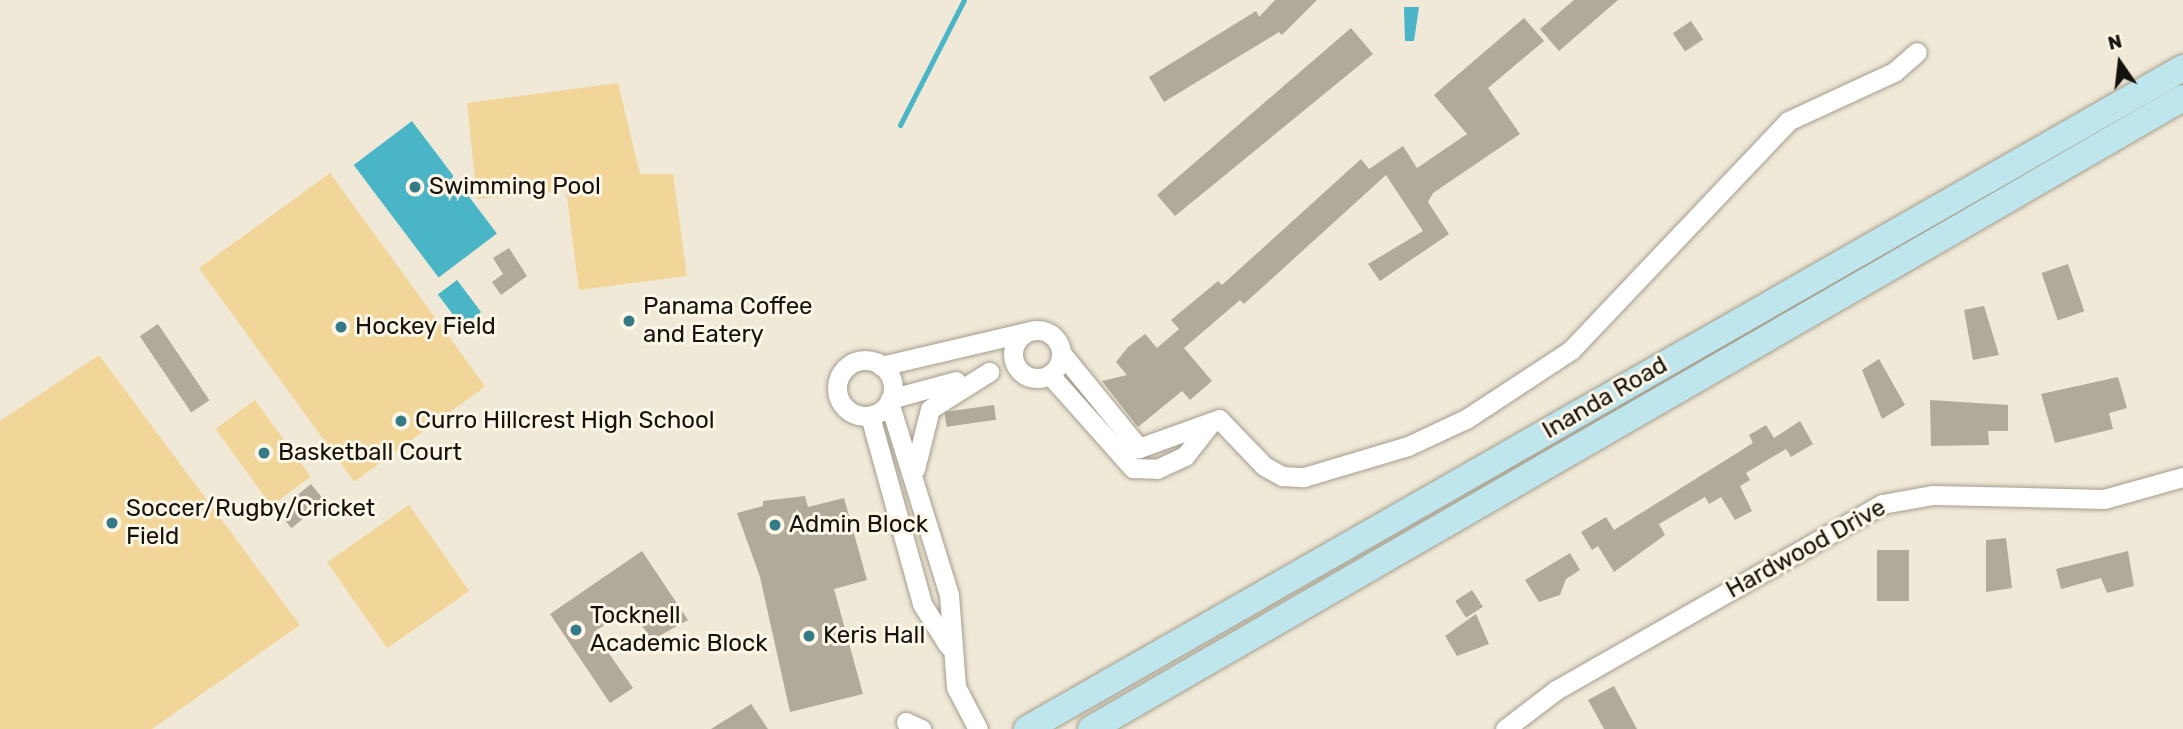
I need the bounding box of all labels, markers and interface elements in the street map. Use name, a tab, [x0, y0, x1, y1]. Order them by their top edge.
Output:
north arrow	[2085, 28, 2155, 98]
text: N	[2105, 29, 2124, 55]
place label: Swimming Pool	[429, 173, 601, 201]
marker: Swimming Pool	[407, 179, 423, 195]
place label: Panama Coffee and Eatery	[643, 293, 813, 349]
place label: Hockey Field	[355, 313, 496, 341]
marker: Panama Coffee and Eatery	[621, 313, 637, 329]
marker: Hockey Field	[333, 319, 349, 335]
street label: Inanda Road	[1538, 351, 1672, 445]
place label: Curro Hillcrest High School	[415, 407, 715, 435]
marker: Curro Hillcrest High School	[393, 413, 409, 429]
place label: Basketball Court	[278, 439, 462, 467]
marker: Basketball Court	[256, 445, 272, 461]
street label: Hardwood Drive	[1721, 493, 1891, 605]
place label: Soccer/Rugby/Cricket Field	[126, 495, 375, 551]
place label: Admin Block	[789, 511, 928, 539]
marker: Soccer/Rugby/Cricket Field	[104, 515, 120, 531]
marker: Admin Block	[767, 517, 783, 533]
place label: Tocknell Academic Block	[590, 602, 768, 658]
marker: Tocknell Academic Block	[568, 622, 584, 638]
place label: Keris Hall	[823, 622, 925, 650]
marker: Keris Hall	[801, 628, 817, 644]

